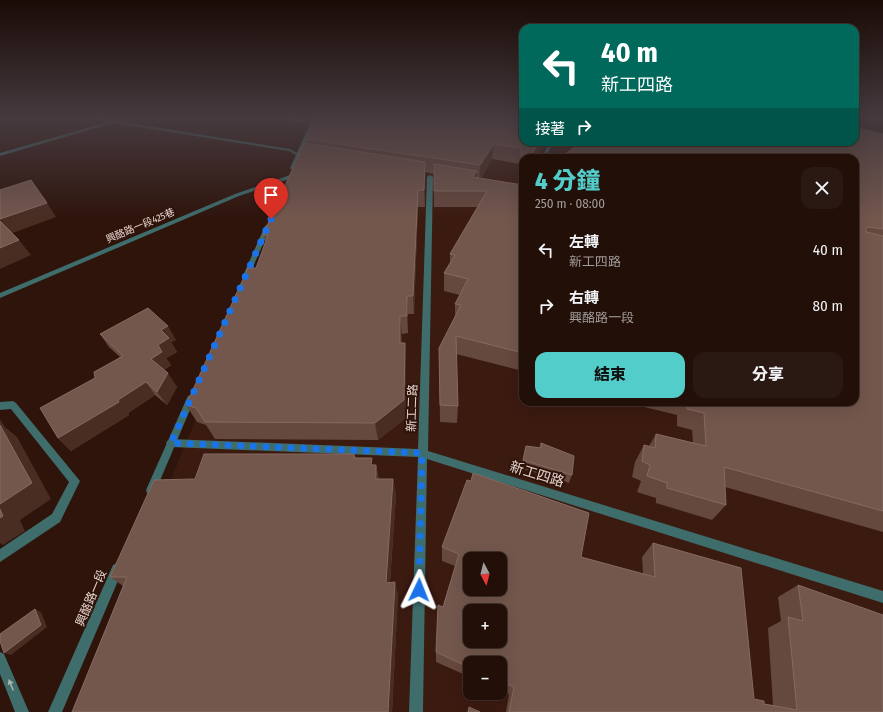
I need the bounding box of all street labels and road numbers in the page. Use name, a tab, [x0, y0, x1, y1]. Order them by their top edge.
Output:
street label: 興酪路一段425巷	[104, 206, 177, 246]
street label: 新工二路	[404, 384, 420, 432]
street label: 新工四路	[508, 458, 566, 491]
street label: 興酪路一段	[73, 568, 109, 628]

